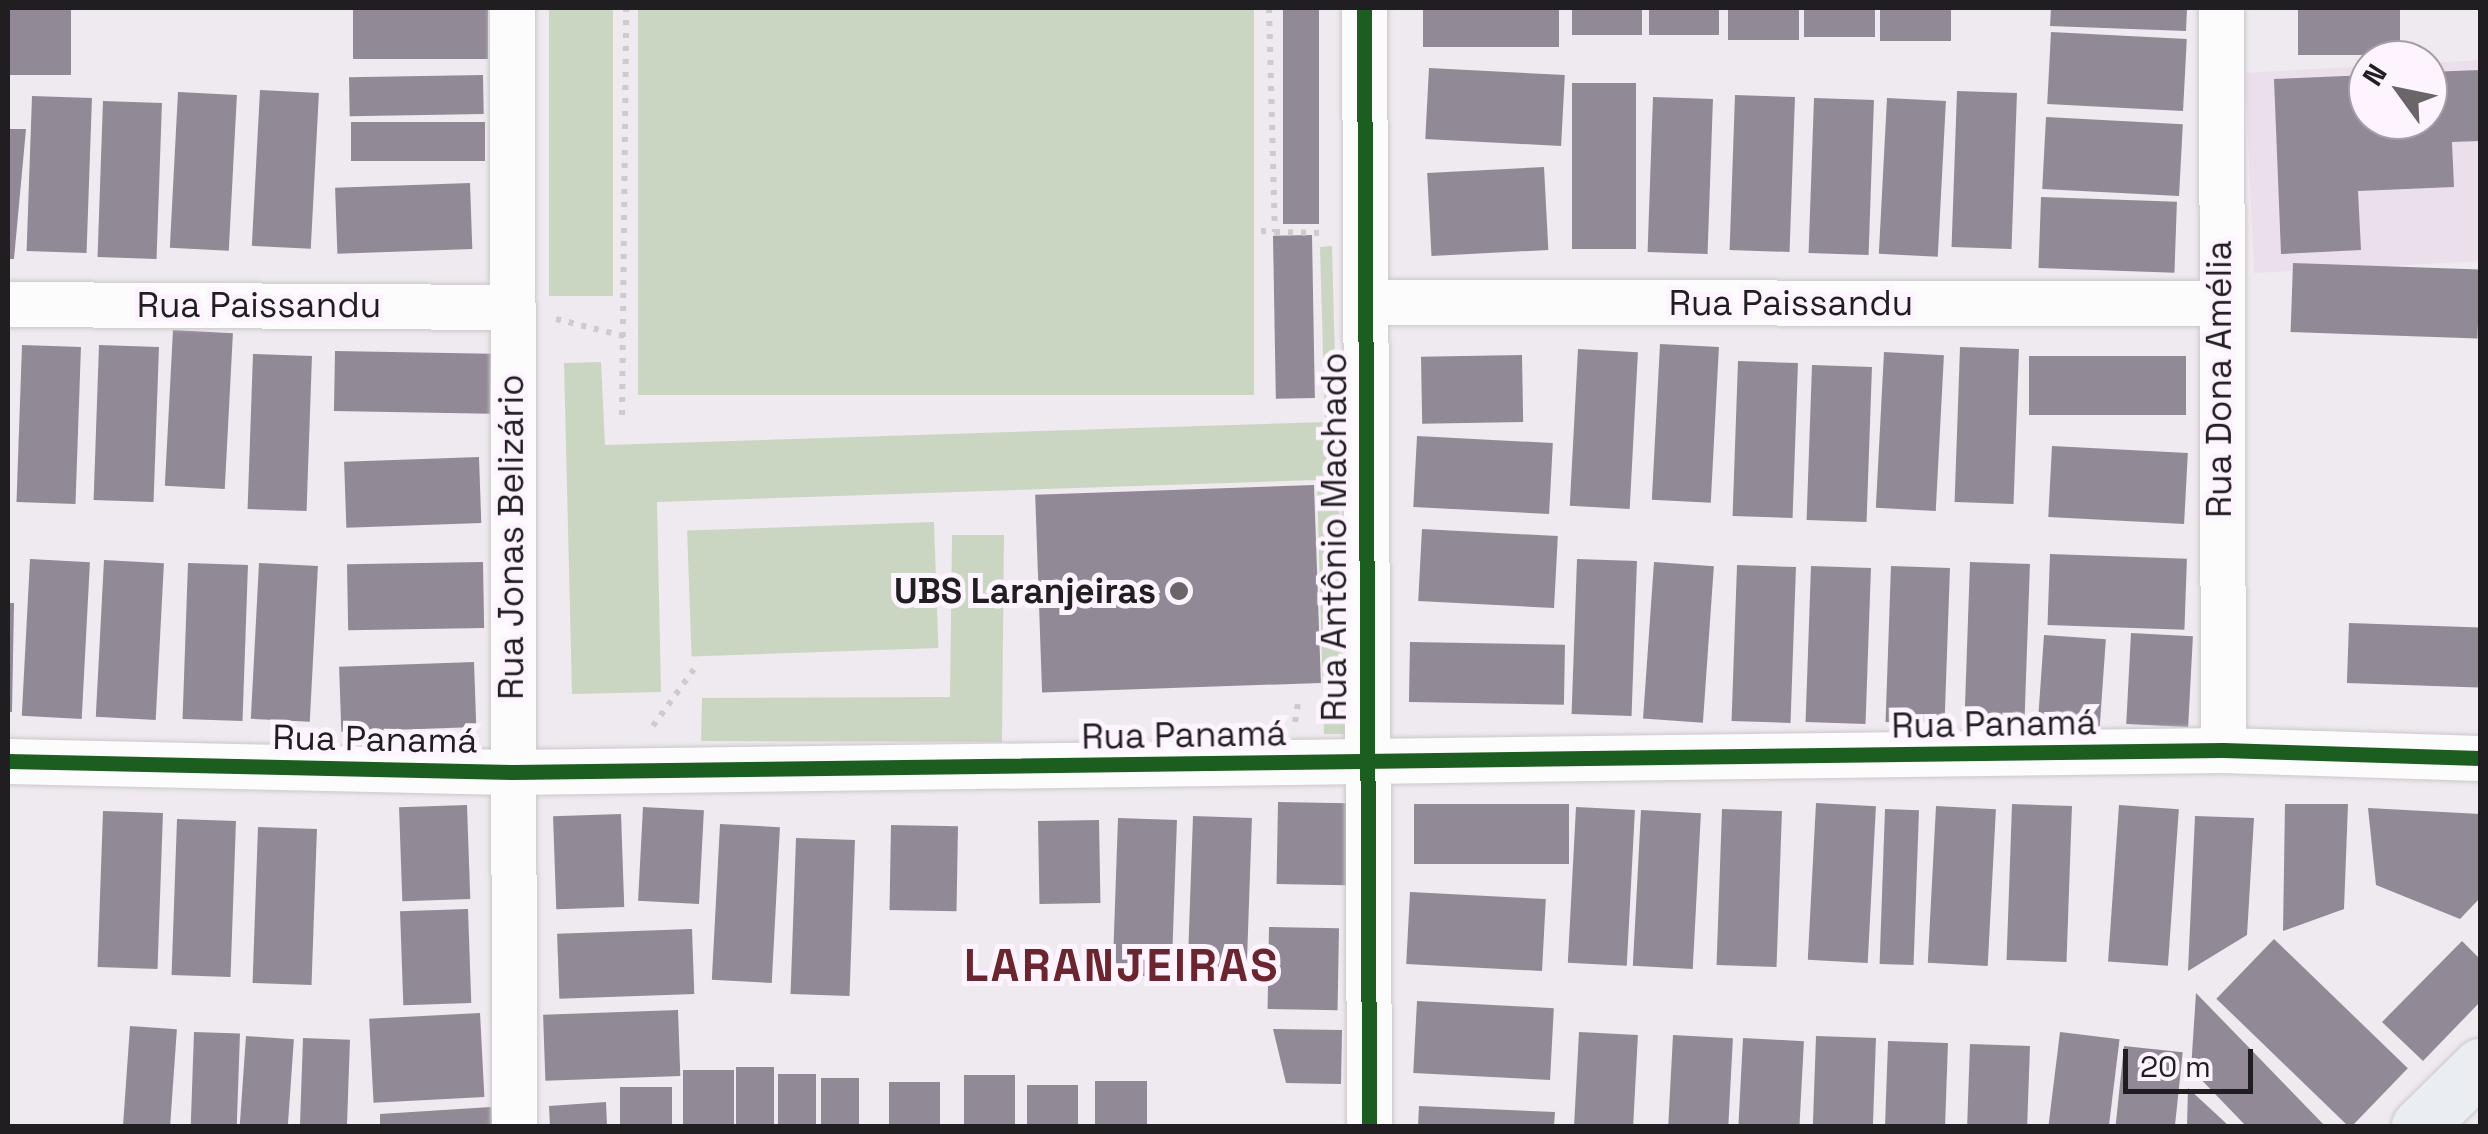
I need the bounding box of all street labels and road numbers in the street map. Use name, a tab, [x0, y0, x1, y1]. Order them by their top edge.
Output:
street label: Rua Dona Amélia	[2198, 240, 2240, 518]
street label: Rua Paissandu	[1669, 282, 1913, 324]
street label: Rua Paissandu	[137, 284, 381, 326]
street label: Rua Antônio Machado	[1313, 352, 1355, 722]
street label: Rua Jonas Belizário	[490, 374, 532, 700]
street label: Rua Panamá	[1891, 701, 2097, 747]
street label: Rua Panamá	[1081, 712, 1287, 758]
street label: Rua Panamá	[272, 716, 478, 762]

